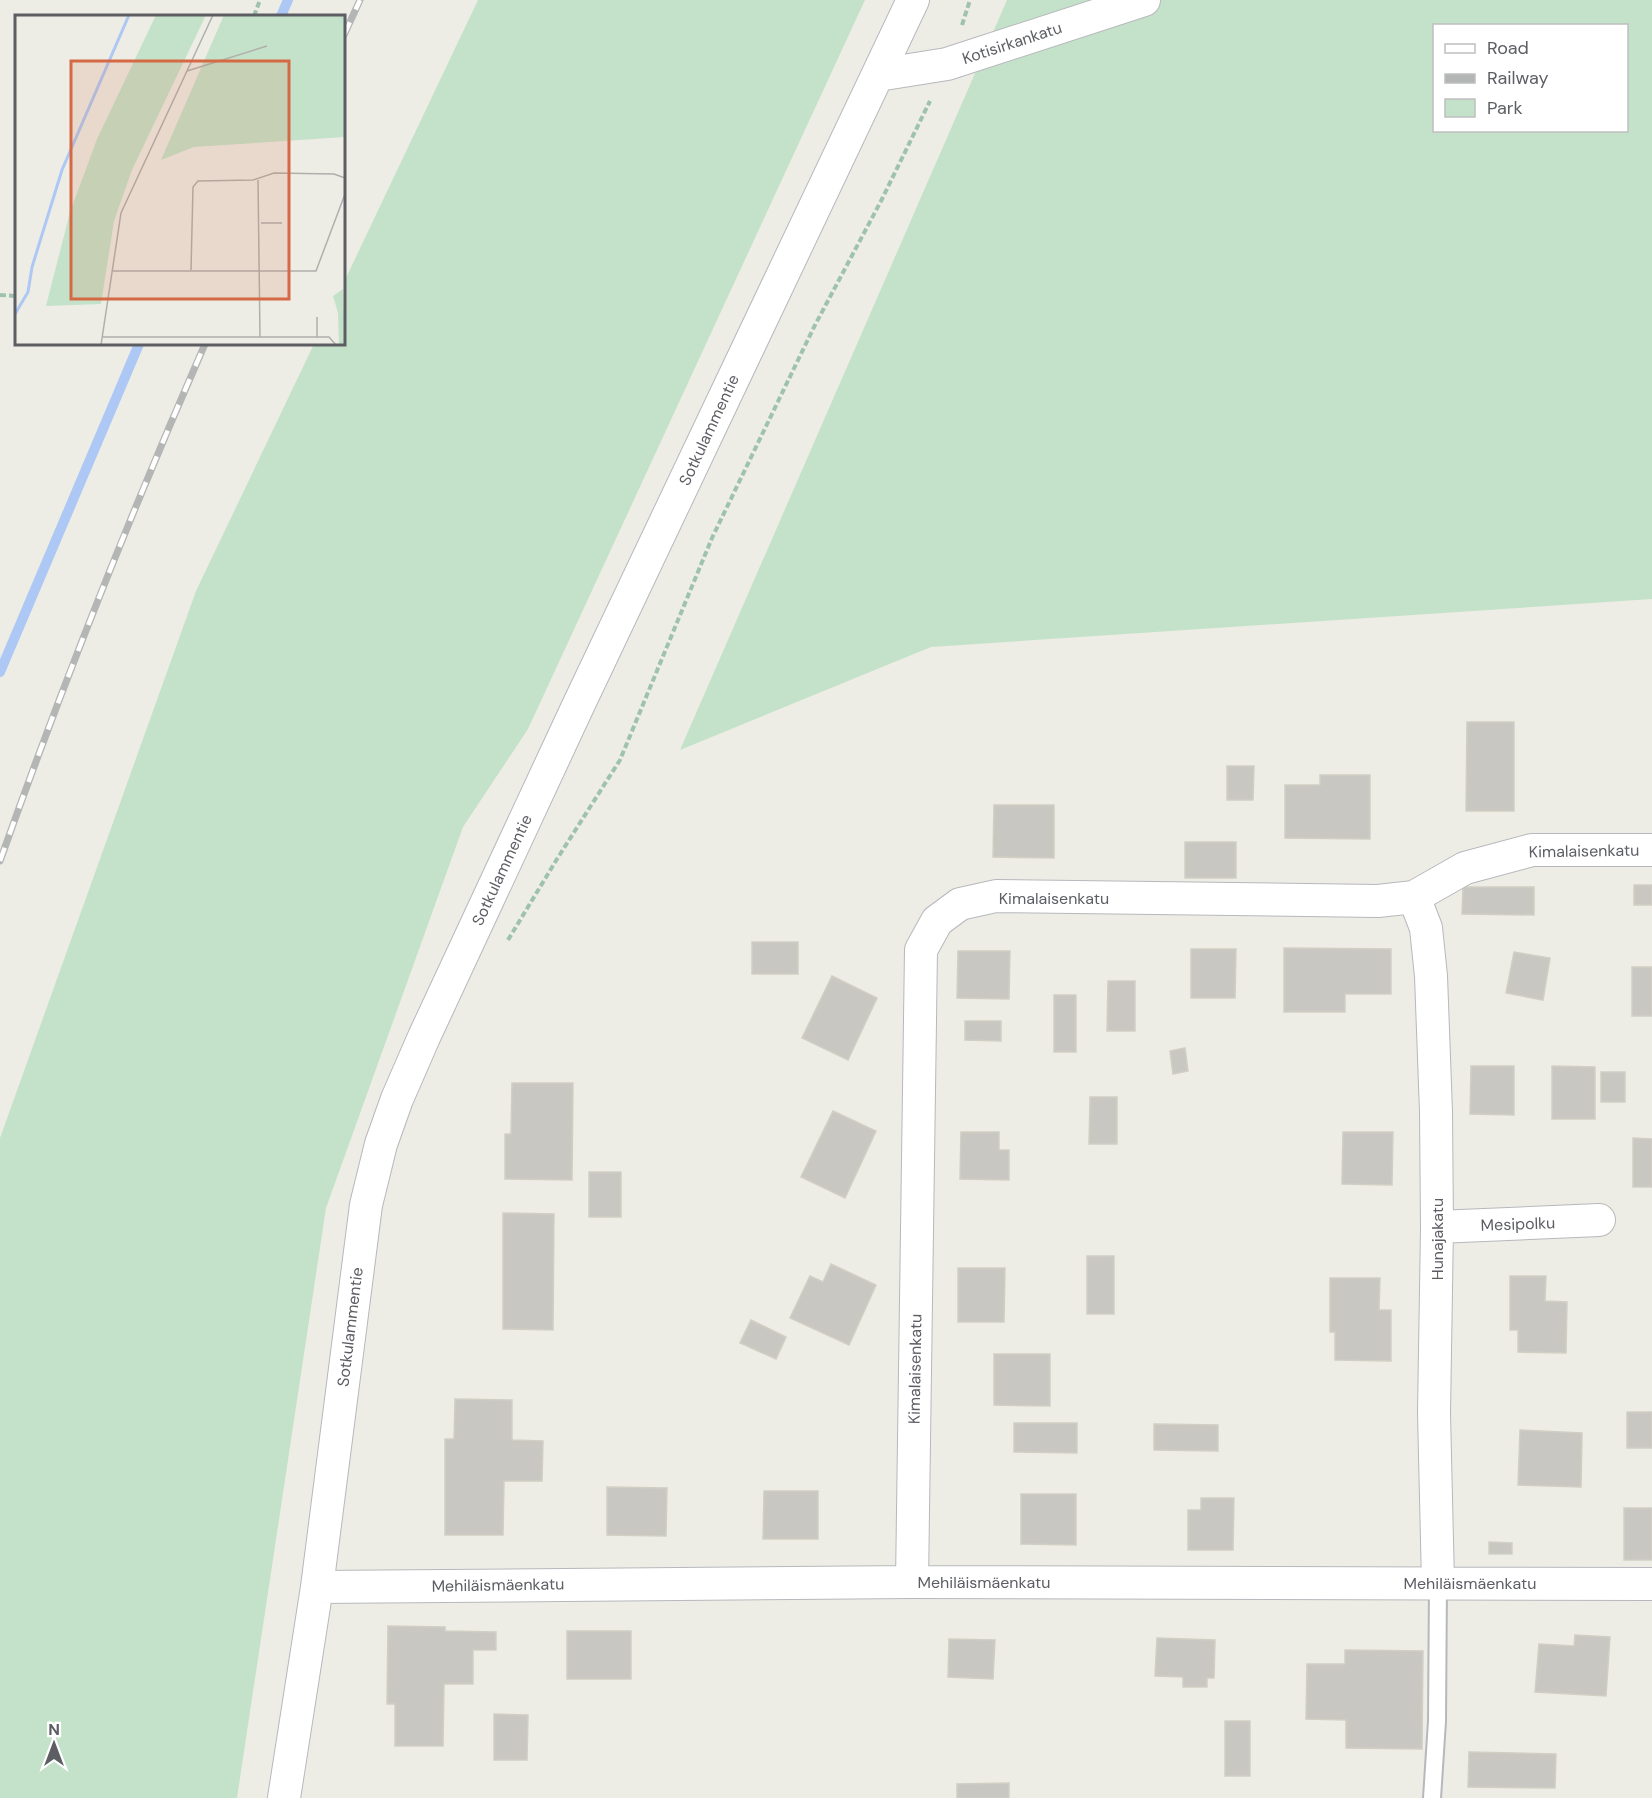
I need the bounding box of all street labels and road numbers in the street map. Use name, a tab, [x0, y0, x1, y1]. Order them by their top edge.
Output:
street label: Kotisirkankatu	[959, 17, 1065, 69]
street label: Sotkulammentie	[674, 371, 744, 489]
street label: Sotkulammentie	[467, 811, 537, 929]
street label: Kimalaisenkatu	[1529, 840, 1639, 862]
street label: Kimalaisenkatu	[999, 888, 1109, 909]
street label: Hunajakatu	[1427, 1198, 1448, 1280]
street label: Mesipolku	[1480, 1212, 1556, 1236]
street label: Sotkulammentie	[332, 1266, 368, 1388]
street label: Kimalaisenkatu	[904, 1314, 926, 1424]
street label: Mehiläismäenkatu	[918, 1572, 1050, 1593]
street label: Mehiläismäenkatu	[431, 1573, 565, 1597]
street label: Mehiläismäenkatu	[1404, 1573, 1536, 1594]

